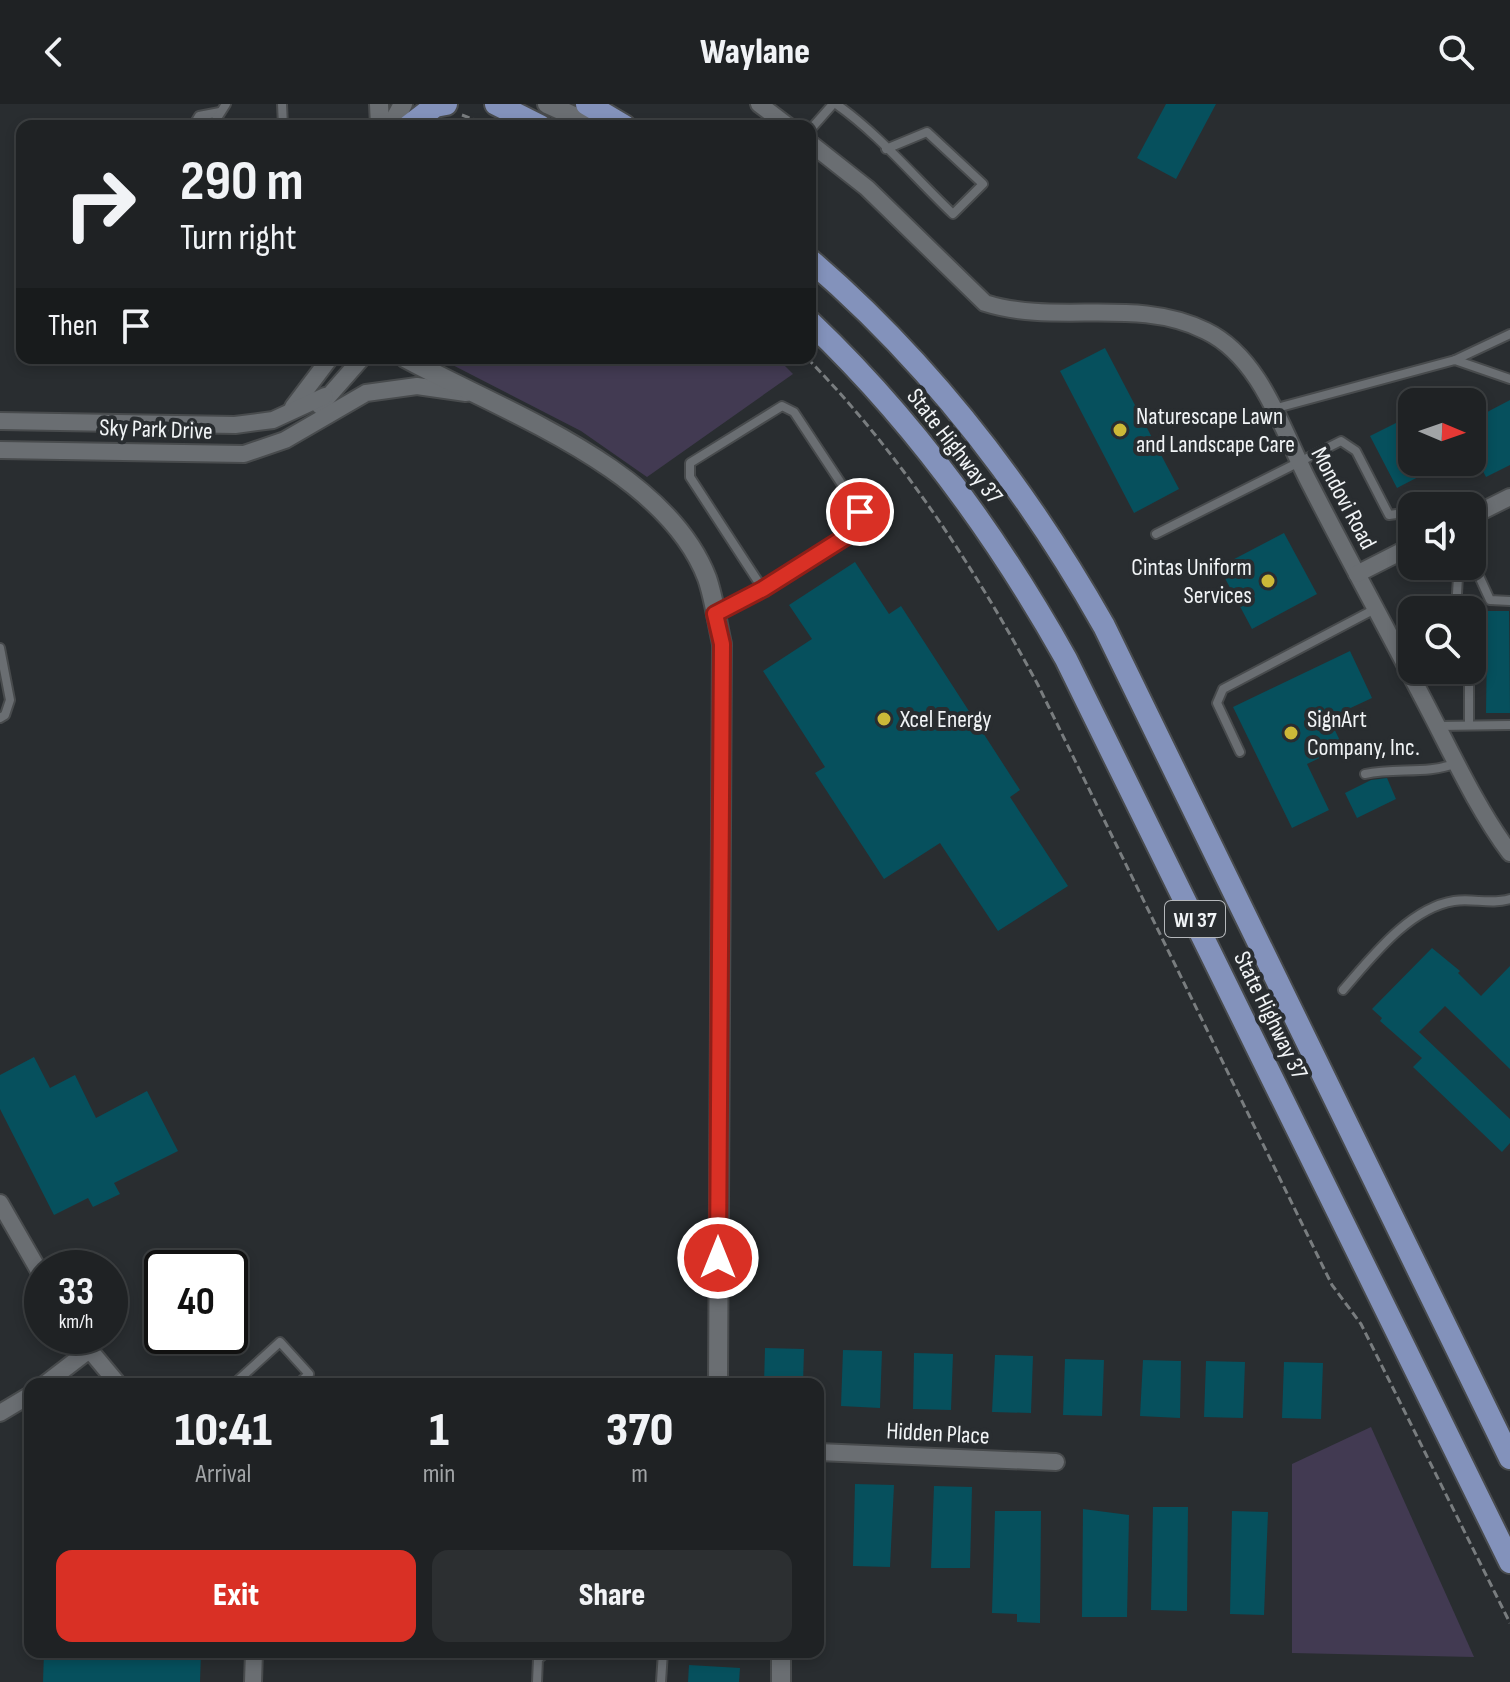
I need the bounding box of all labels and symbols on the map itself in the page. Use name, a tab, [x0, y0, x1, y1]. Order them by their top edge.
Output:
street label: State Highway 37	[900, 383, 1009, 510]
north arrow	[1398, 388, 1486, 476]
place label: Naturescape Lawn and Landscape Care	[1136, 402, 1295, 459]
street label: Sky Park Drive	[99, 413, 213, 446]
marker: Naturescape Lawn and Landscape Care	[1111, 421, 1129, 439]
street label: Mondovi Road	[1305, 442, 1383, 554]
pin	[826, 478, 894, 546]
place label: Cintas Uniform Services	[1131, 553, 1252, 610]
marker: Cintas Uniform Services	[1259, 572, 1277, 590]
place label: Xcel Energy	[899, 705, 992, 734]
place label: SignArt Company, Inc.	[1307, 705, 1420, 762]
marker: Xcel Energy	[875, 710, 893, 728]
marker: SignArt Company, Inc.	[1282, 724, 1300, 742]
road number: WI 37	[1165, 901, 1225, 937]
street label: State Highway 37	[1227, 946, 1314, 1084]
position arrow	[676, 1216, 760, 1300]
speed limit sign: 40	[144, 1250, 248, 1354]
street label: Hidden Place	[886, 1416, 990, 1451]

